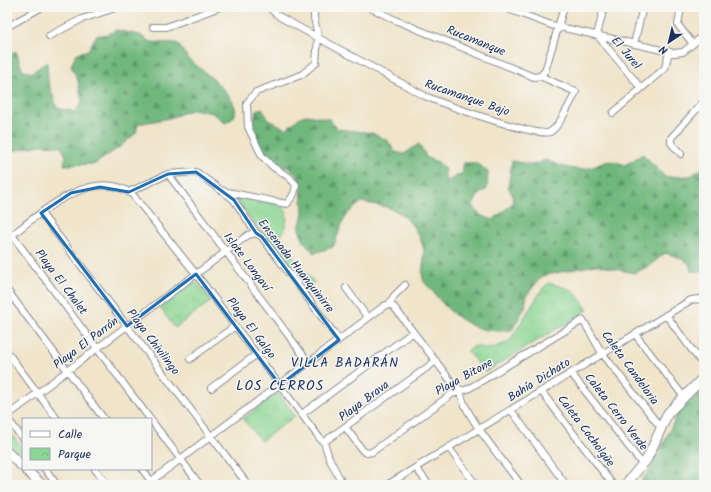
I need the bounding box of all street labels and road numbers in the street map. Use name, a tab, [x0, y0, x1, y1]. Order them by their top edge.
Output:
street label: Rucamanque	[444, 21, 509, 62]
street label: El Jurel	[606, 32, 646, 74]
street label: Rucamanque Bajo	[422, 75, 512, 121]
street label: Ensenada Huanquinirre	[253, 215, 339, 318]
street label: Islote Longaví	[218, 228, 277, 297]
street label: Playa El Chalet	[30, 245, 92, 319]
street label: Playa El Galgo	[221, 293, 281, 363]
street label: Playa Chivilingo	[122, 305, 184, 379]
street label: Playa El Parrón	[49, 312, 123, 374]
street label: Caleta Candelaria	[596, 327, 664, 409]
street label: Playa Bitone	[432, 353, 497, 401]
street label: Bahía Dichato	[504, 353, 574, 407]
street label: Caleta Cerro Verde	[580, 369, 653, 455]
street label: Playa Brava	[335, 375, 394, 426]
street label: Caleta Cocholgüe	[553, 391, 620, 471]

